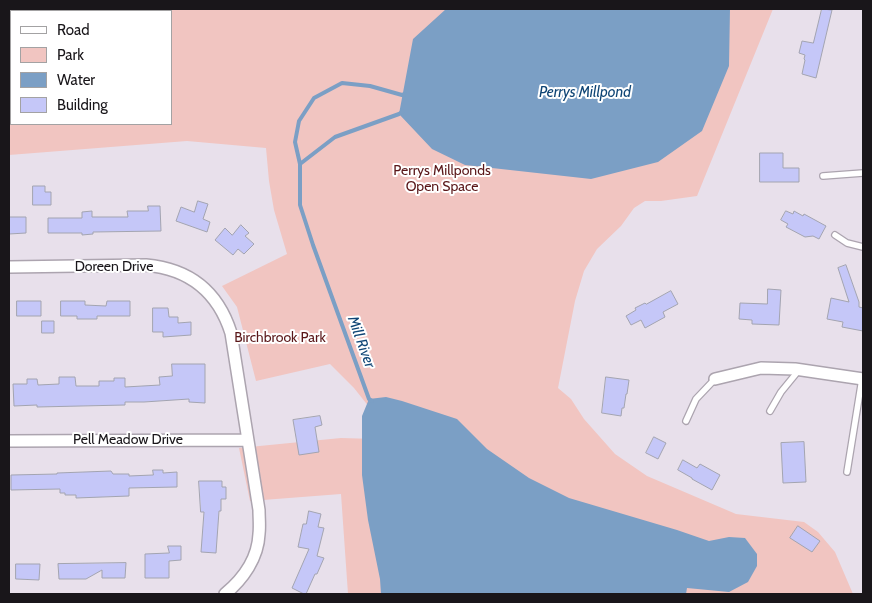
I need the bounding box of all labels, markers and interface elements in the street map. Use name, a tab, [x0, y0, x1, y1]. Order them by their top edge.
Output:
legend	[10, 10, 172, 125]
text: Road	[57, 21, 90, 39]
text: Park	[57, 46, 84, 64]
text: Water	[57, 71, 95, 89]
water label: Perrys Millpond	[539, 84, 631, 102]
text: Building	[57, 96, 108, 114]
park label: Perrys Millponds Open Space	[393, 163, 491, 196]
street label: Doreen Drive	[75, 259, 153, 275]
water label: Mill River	[343, 314, 379, 370]
park label: Birchbrook Park	[234, 330, 326, 346]
street label: Pell Meadow Drive	[73, 432, 183, 448]

